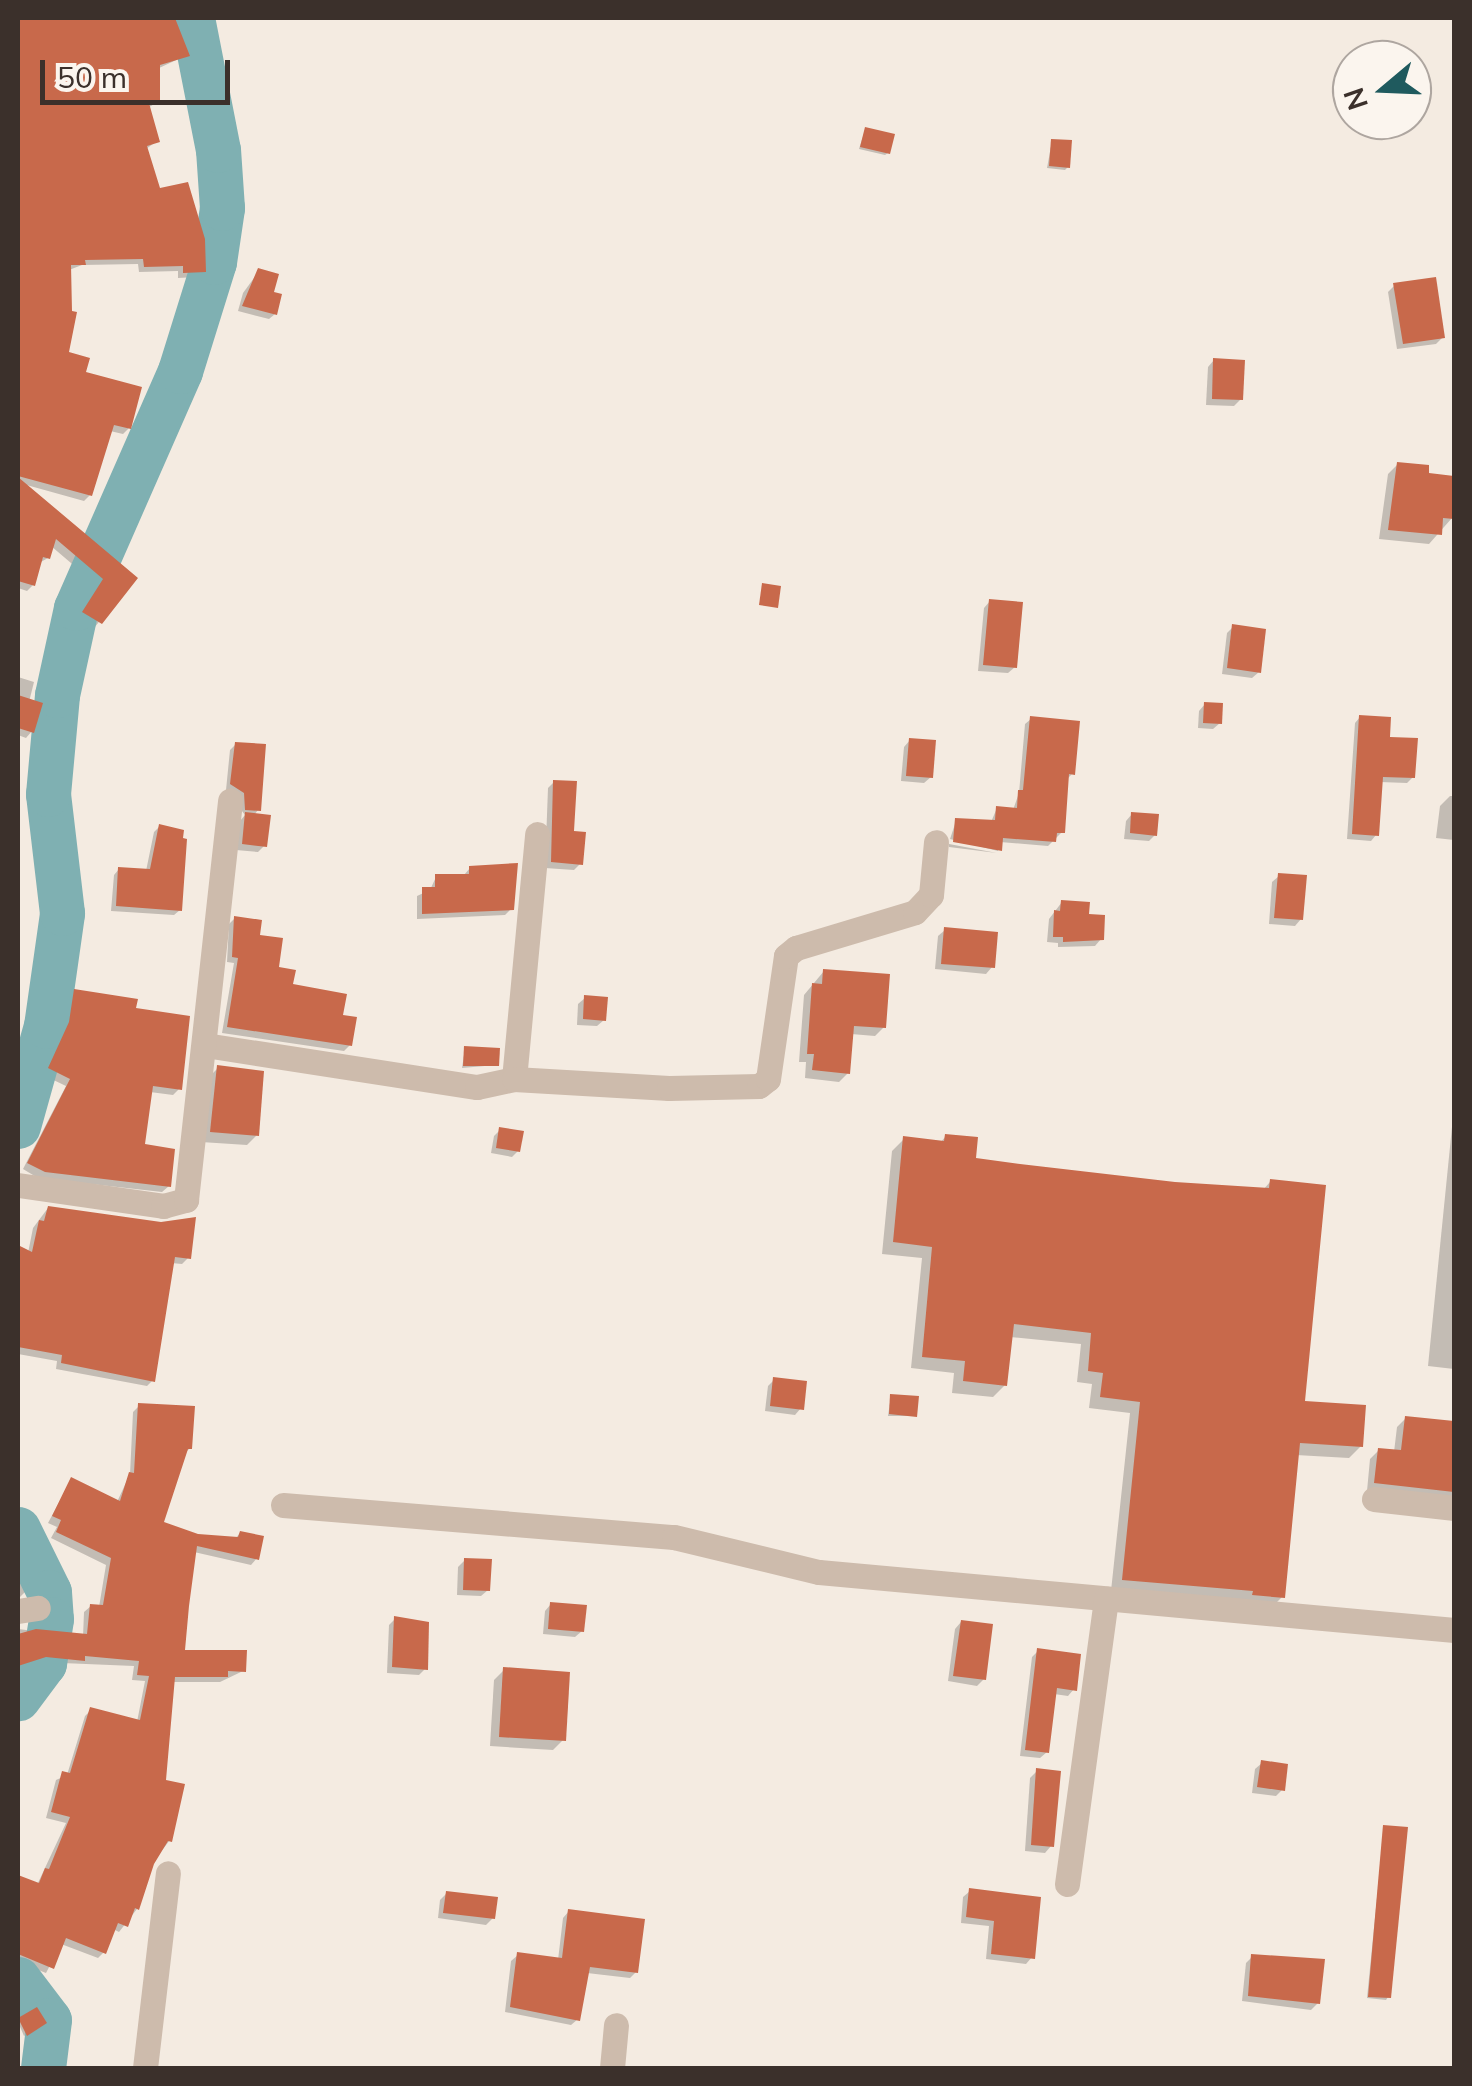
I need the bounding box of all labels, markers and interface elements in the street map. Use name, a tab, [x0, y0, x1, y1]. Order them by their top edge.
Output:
scale bar	[45, 40, 235, 102]
north arrow	[1332, 40, 1432, 140]
text: 50 m	[57, 58, 127, 96]
text: N	[1335, 84, 1375, 115]

